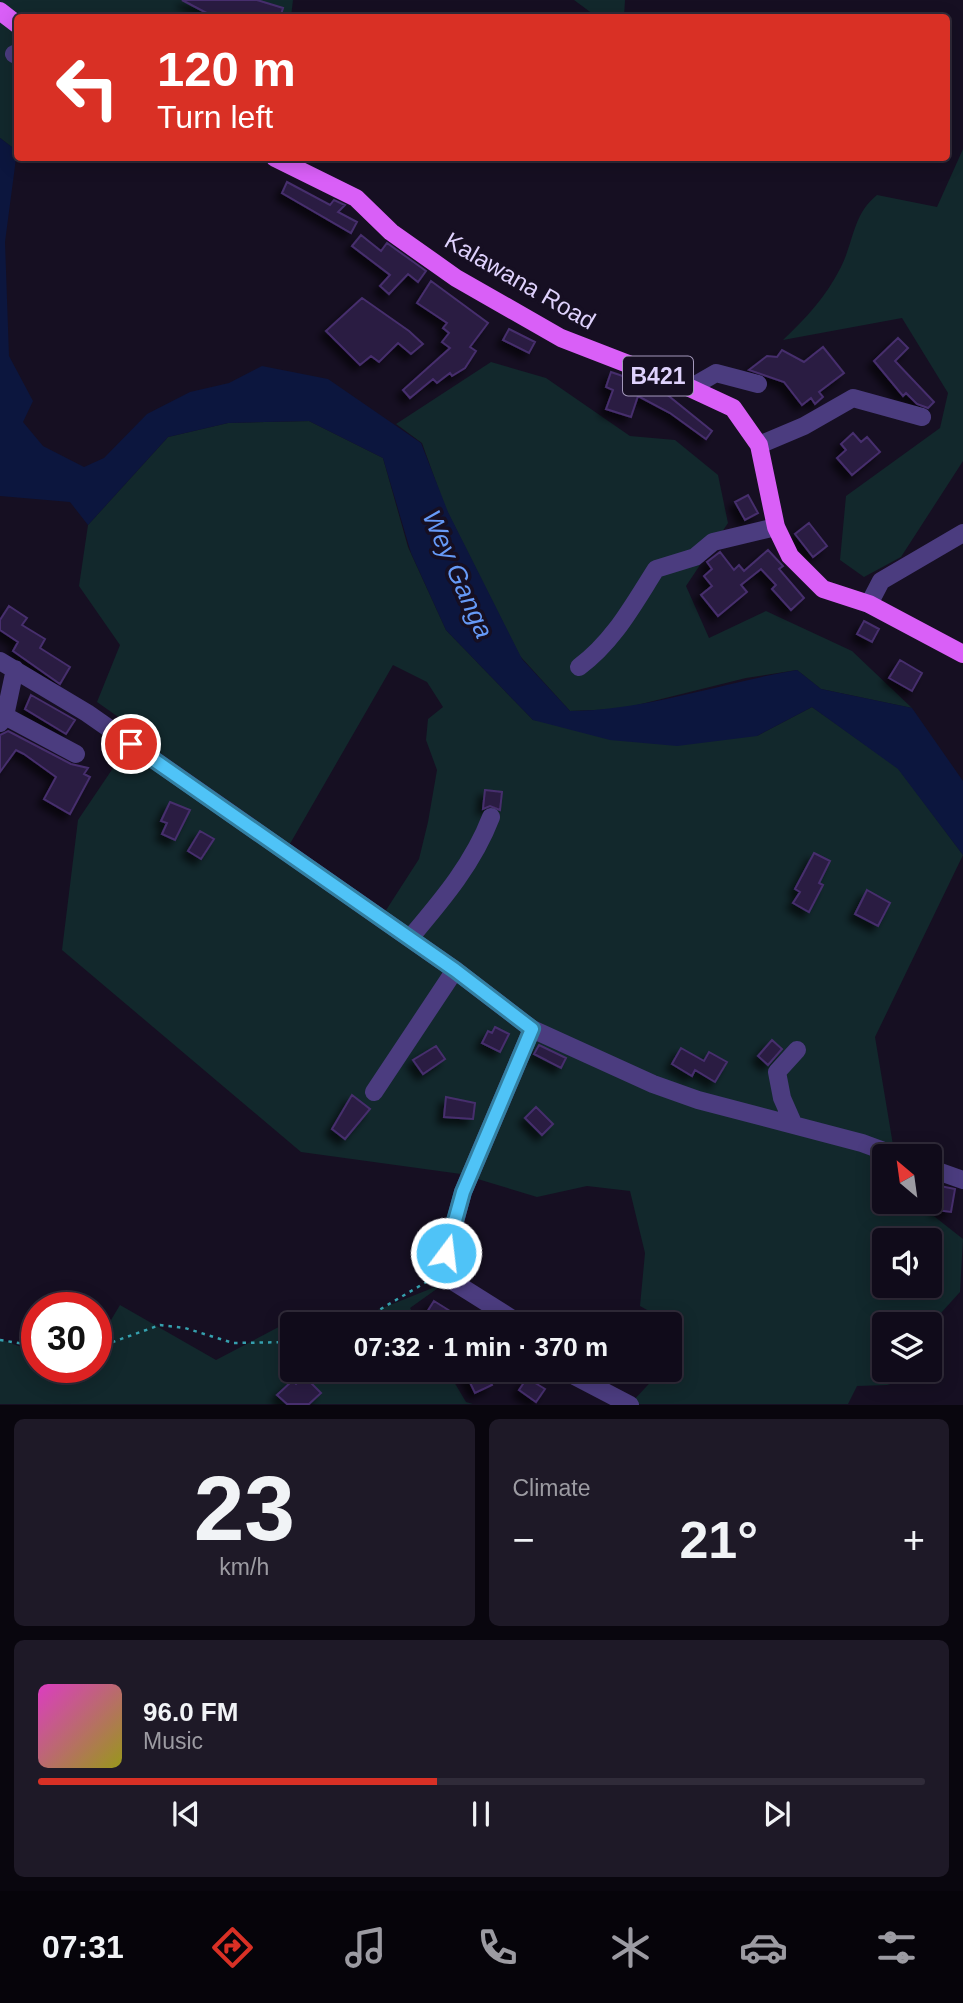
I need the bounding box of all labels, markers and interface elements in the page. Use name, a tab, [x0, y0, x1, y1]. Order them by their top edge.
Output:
icon: left	[42, 42, 133, 133]
text: 120 m	[157, 42, 296, 96]
text: Turn left	[157, 99, 273, 135]
street label: Kalawana Road	[440, 227, 600, 335]
road number: B421	[623, 356, 693, 396]
water label: Wey Ganga	[416, 505, 500, 643]
pin	[101, 714, 161, 774]
icon: arrive	[112, 725, 150, 763]
north arrow	[872, 1144, 942, 1214]
map controls	[872, 1144, 942, 1382]
position arrow	[409, 1216, 483, 1290]
button: sound	[872, 1228, 942, 1298]
speed limit sign: 30	[21, 1292, 112, 1383]
button: layers	[872, 1312, 942, 1382]
text: 07:32 · 1 min · 370 m	[354, 1332, 608, 1362]
text: 23	[194, 1458, 295, 1559]
text: Climate	[513, 1475, 590, 1501]
text: 21°	[679, 1511, 758, 1569]
text: −	[513, 1519, 535, 1561]
text: +	[903, 1519, 925, 1561]
text: km/h	[219, 1554, 269, 1580]
text: 96.0 FM	[143, 1697, 238, 1727]
text: Music	[143, 1728, 203, 1754]
icon: previous	[167, 1795, 205, 1833]
icon: pause	[462, 1795, 500, 1833]
icon: next	[758, 1795, 796, 1833]
icon: directions	[208, 1923, 257, 1972]
icon: music	[341, 1923, 390, 1972]
icon: phone	[473, 1923, 522, 1972]
icon: climate	[606, 1923, 655, 1972]
icon: car	[739, 1923, 788, 1972]
icon: filters	[872, 1923, 921, 1972]
text: 07:31	[42, 1929, 124, 1965]

